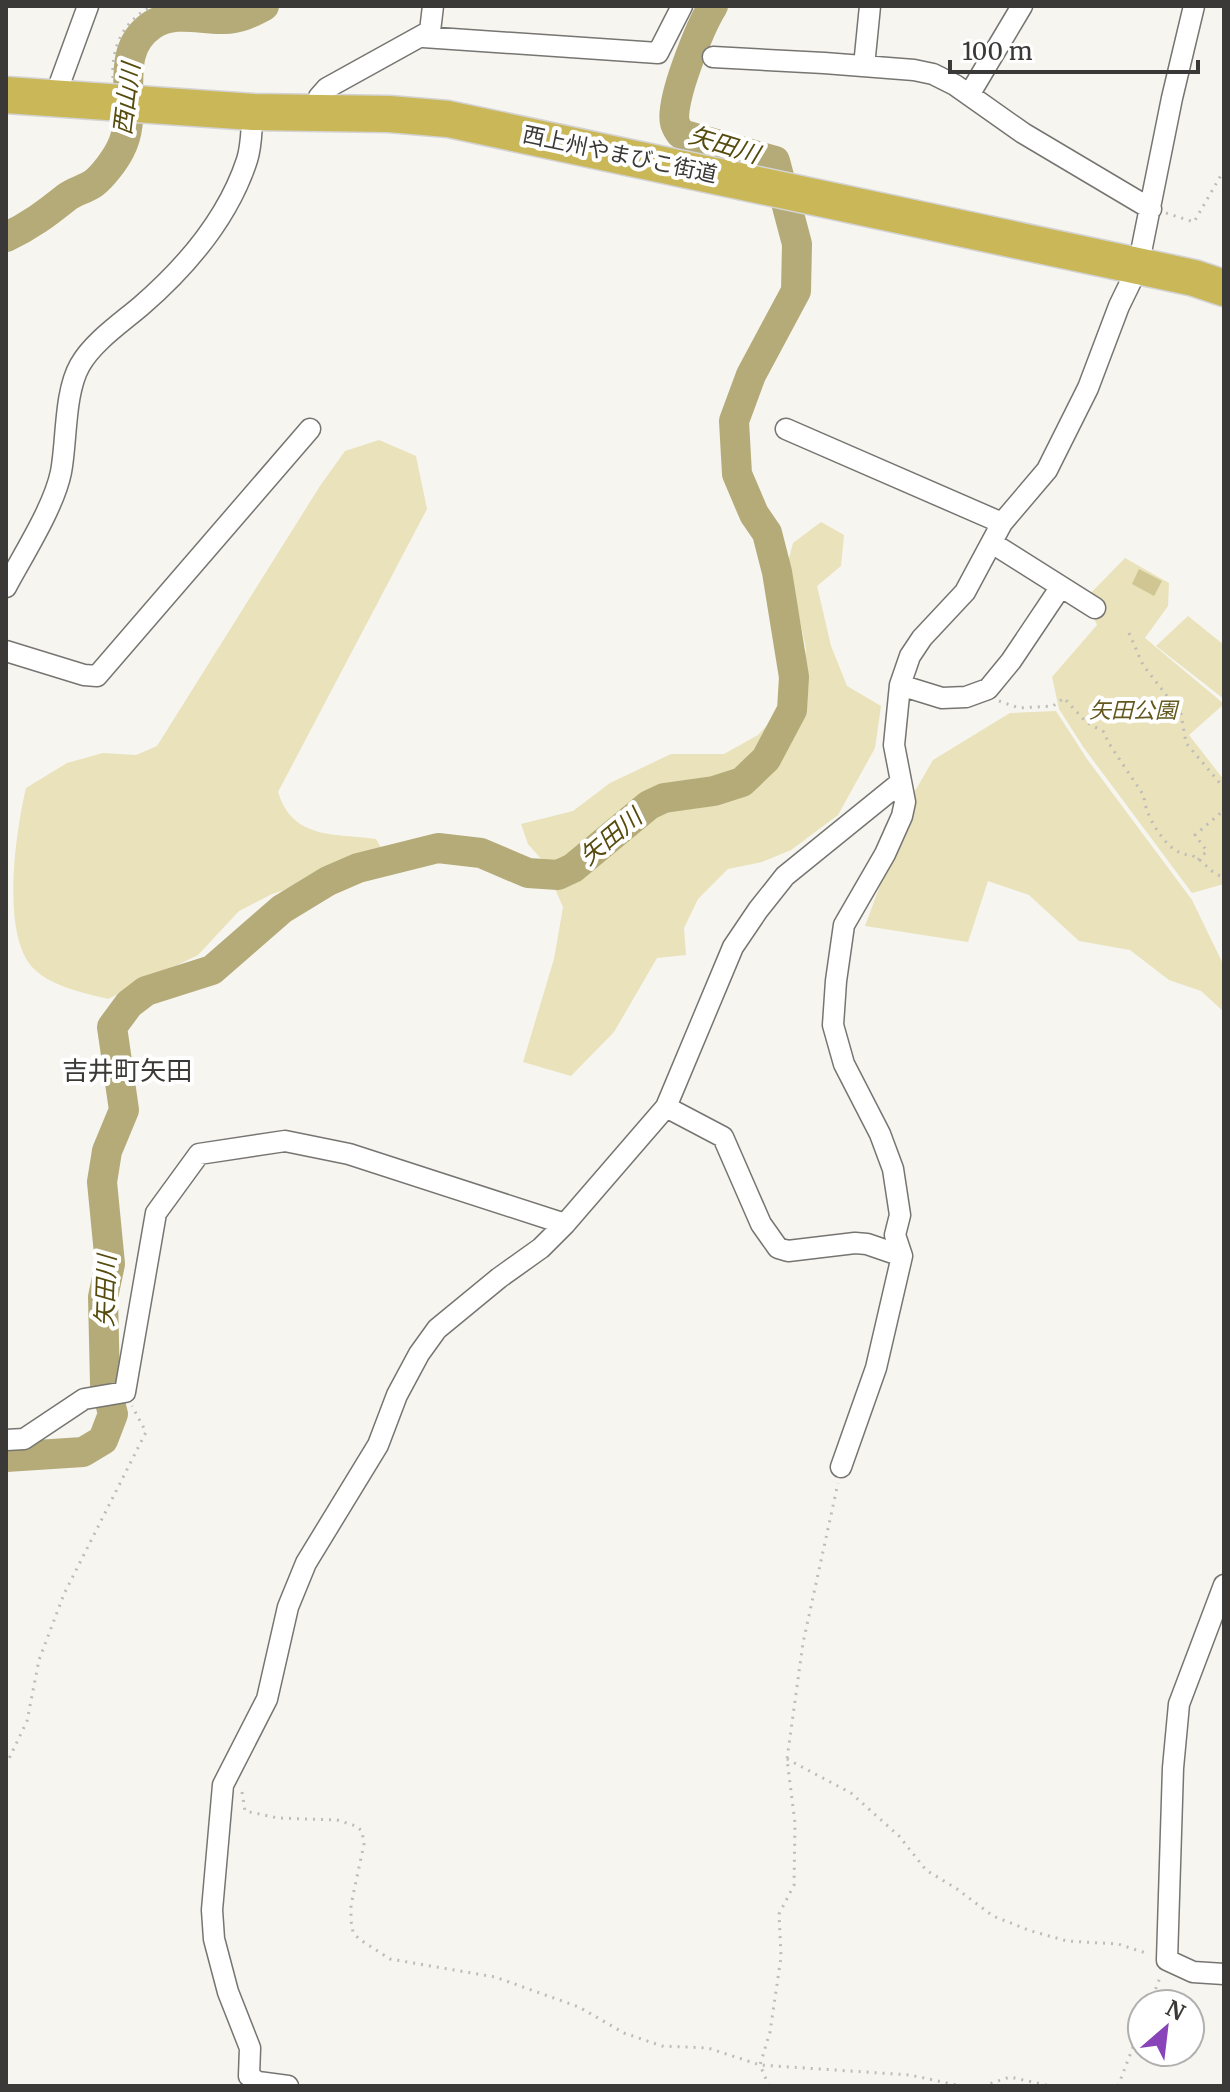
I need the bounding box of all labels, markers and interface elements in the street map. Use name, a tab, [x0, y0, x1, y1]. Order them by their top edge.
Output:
scale bar	[950, 24, 1198, 74]
text: 100 m	[962, 36, 1033, 67]
water label: 西山川	[107, 58, 147, 137]
water label: 矢田川	[685, 119, 766, 171]
street label: 西上州やまびこ街道	[520, 120, 720, 188]
park label: 矢田公園	[1089, 696, 1180, 724]
water label: 矢田川	[573, 800, 651, 872]
district label: 吉井町矢田	[62, 1054, 192, 1087]
water label: 矢田川	[89, 1251, 122, 1328]
north arrow	[1126, 1988, 1206, 2068]
text: N	[1161, 1994, 1190, 2027]

